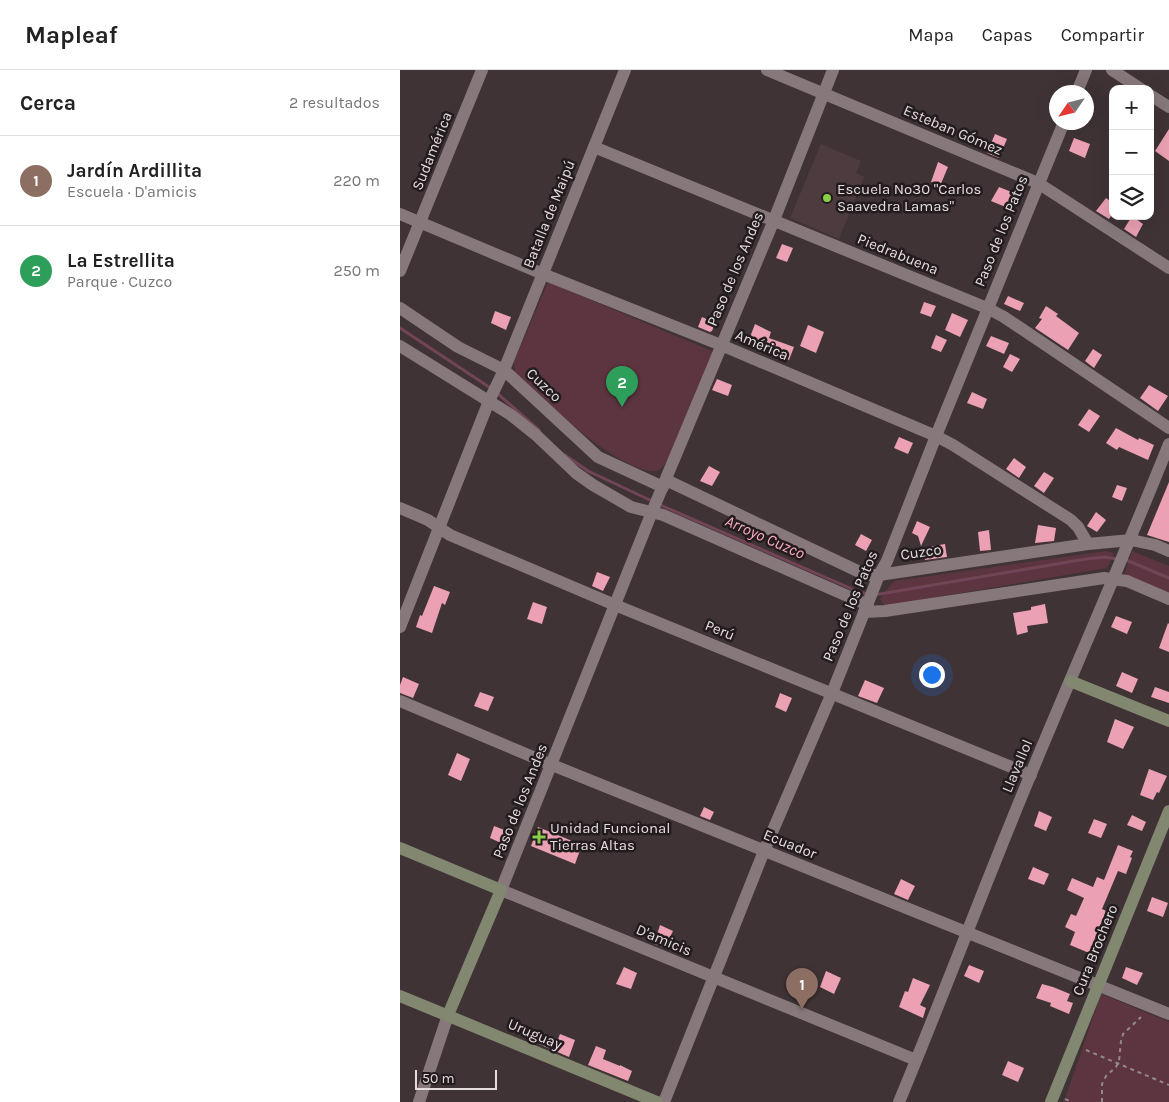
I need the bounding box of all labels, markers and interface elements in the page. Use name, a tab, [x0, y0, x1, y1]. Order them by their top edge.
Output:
text: Mapleaf	[25, 21, 118, 49]
text: Mapa	[908, 24, 954, 46]
text: Capas	[982, 24, 1033, 46]
text: Compartir	[1061, 24, 1144, 46]
north arrow	[1049, 85, 1094, 130]
map controls	[1109, 85, 1154, 220]
button: +	[1109, 85, 1154, 130]
text: Cerca	[20, 91, 76, 115]
text: 2 resultados	[289, 93, 380, 112]
street label: Esteban Gómez	[901, 101, 1005, 159]
street label: Sudamérica	[408, 109, 456, 193]
button: −	[1109, 130, 1154, 175]
street label: Batalla de Maipú	[519, 157, 579, 271]
text: Jardín Ardillita	[67, 160, 202, 182]
text: 1	[33, 171, 39, 190]
text: 220 m	[333, 171, 380, 190]
street label: Paso de los Patos	[970, 173, 1032, 289]
button: layers	[1109, 175, 1154, 220]
place label: Escuela Nº30 "Carlos Saavedra Lamas"	[837, 180, 981, 215]
text: Escuela · D'amicis	[67, 182, 197, 201]
marker: Escuela Nº30 "Carlos Saavedra Lamas"	[821, 192, 833, 204]
street label: Paso de los Andes	[703, 209, 767, 329]
street label: Piedrabuena	[855, 230, 941, 278]
text: La Estrellita	[67, 250, 175, 272]
text: 2	[31, 261, 41, 280]
text: 250 m	[333, 261, 380, 280]
text: Parque · Cuzco	[67, 272, 172, 291]
street label: América	[733, 326, 791, 364]
street label: Cuzco	[523, 364, 565, 406]
pin: 2	[606, 366, 638, 407]
water label: Arroyo Cuzco	[722, 511, 808, 563]
street label: Cuzco	[899, 540, 943, 564]
street label: Paso de los Patos	[819, 548, 881, 664]
street label: Perú	[702, 616, 738, 644]
your location	[919, 662, 945, 688]
street label: Llavallol	[998, 737, 1036, 795]
street label: Paso de los Andes	[489, 741, 551, 861]
place label: Unidad Funcional Tierras Altas	[550, 819, 670, 854]
street label: Ecuador	[761, 825, 820, 863]
marker: Unidad Funcional Tierras Altas	[532, 830, 546, 844]
street label: Cura Brochero	[1069, 902, 1121, 998]
street label: D'amicis	[633, 920, 695, 960]
pin: 1	[786, 968, 818, 1009]
street label: Uruguay	[505, 1015, 565, 1053]
scale bar	[415, 1067, 498, 1090]
text: 50 m	[422, 1070, 455, 1087]

